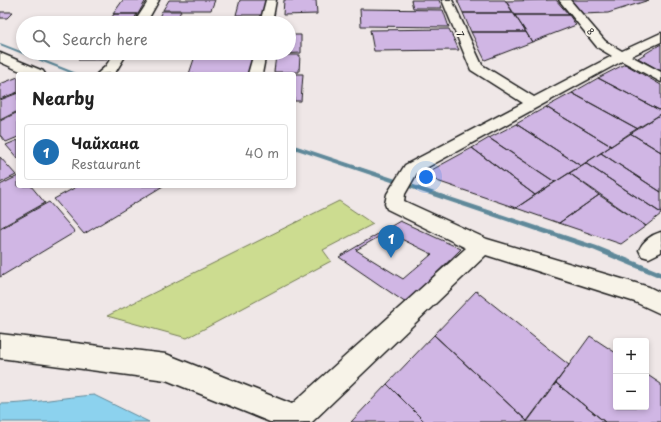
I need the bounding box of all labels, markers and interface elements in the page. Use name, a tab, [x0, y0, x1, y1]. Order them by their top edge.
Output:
search box	[16, 16, 296, 60]
street label: 8	[584, 24, 598, 38]
icon: search	[30, 27, 52, 49]
text: Search here	[62, 27, 148, 50]
street label: 7	[454, 29, 468, 39]
text: Nearby	[32, 85, 94, 111]
text: Чайхана	[71, 131, 140, 154]
text: 1	[43, 143, 49, 162]
text: 40 m	[245, 143, 279, 162]
text: Restaurant	[71, 154, 141, 173]
your location	[416, 167, 436, 187]
pin: 1	[378, 225, 404, 258]
map controls	[613, 338, 649, 410]
button: +	[613, 338, 649, 374]
button: −	[613, 374, 649, 410]

